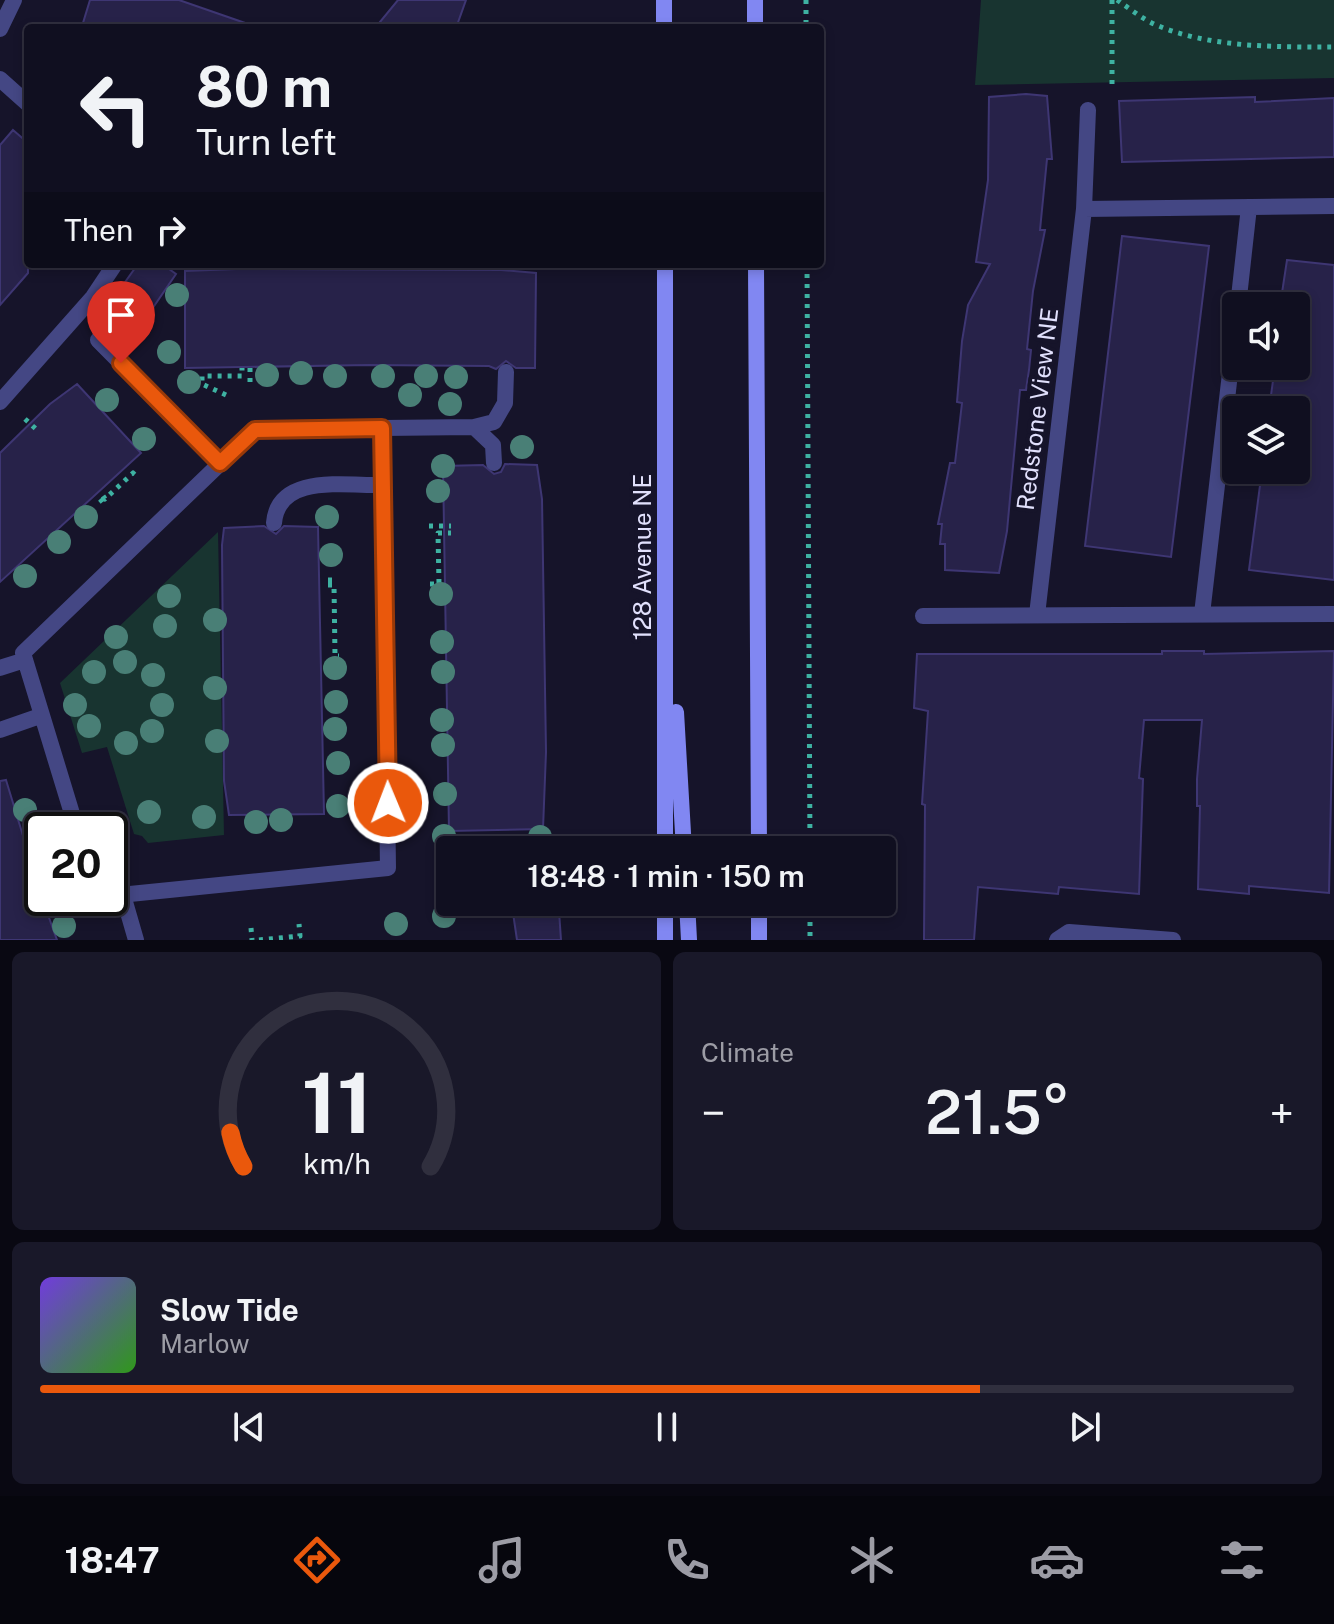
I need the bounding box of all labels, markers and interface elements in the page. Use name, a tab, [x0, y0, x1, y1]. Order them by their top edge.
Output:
text: 80 m	[196, 54, 332, 120]
icon: left	[64, 56, 168, 160]
text: Turn left	[196, 121, 337, 163]
icon: right	[149, 208, 193, 252]
text: Then	[64, 212, 133, 248]
pin	[87, 281, 155, 363]
map controls	[1222, 292, 1310, 484]
button: sound	[1222, 292, 1310, 380]
icon: arrive	[99, 293, 143, 337]
street label: Redstone View NE	[1011, 306, 1063, 512]
button: layers	[1222, 396, 1310, 484]
street label: 128 Avenue NE	[628, 474, 656, 640]
position arrow	[346, 761, 430, 845]
speed limit sign: 20	[24, 812, 128, 916]
text: 18:48 · 1 min · 150 m	[527, 858, 805, 894]
text: Climate	[701, 1037, 794, 1068]
text: 11	[301, 1054, 372, 1152]
text: 21.5°	[925, 1077, 1070, 1148]
text: −	[701, 1087, 725, 1139]
text: +	[1270, 1087, 1294, 1139]
text: km/h	[303, 1147, 370, 1180]
text: Slow Tide	[160, 1292, 299, 1328]
text: Marlow	[160, 1328, 250, 1359]
icon: previous	[227, 1405, 271, 1449]
icon: pause	[645, 1405, 689, 1449]
icon: next	[1063, 1405, 1107, 1449]
icon: directions	[289, 1532, 345, 1588]
icon: music	[474, 1532, 530, 1588]
icon: phone	[659, 1532, 715, 1588]
icon: climate	[844, 1532, 900, 1588]
icon: car	[1029, 1532, 1085, 1588]
icon: filters	[1214, 1532, 1270, 1588]
text: 18:47	[64, 1539, 160, 1581]

